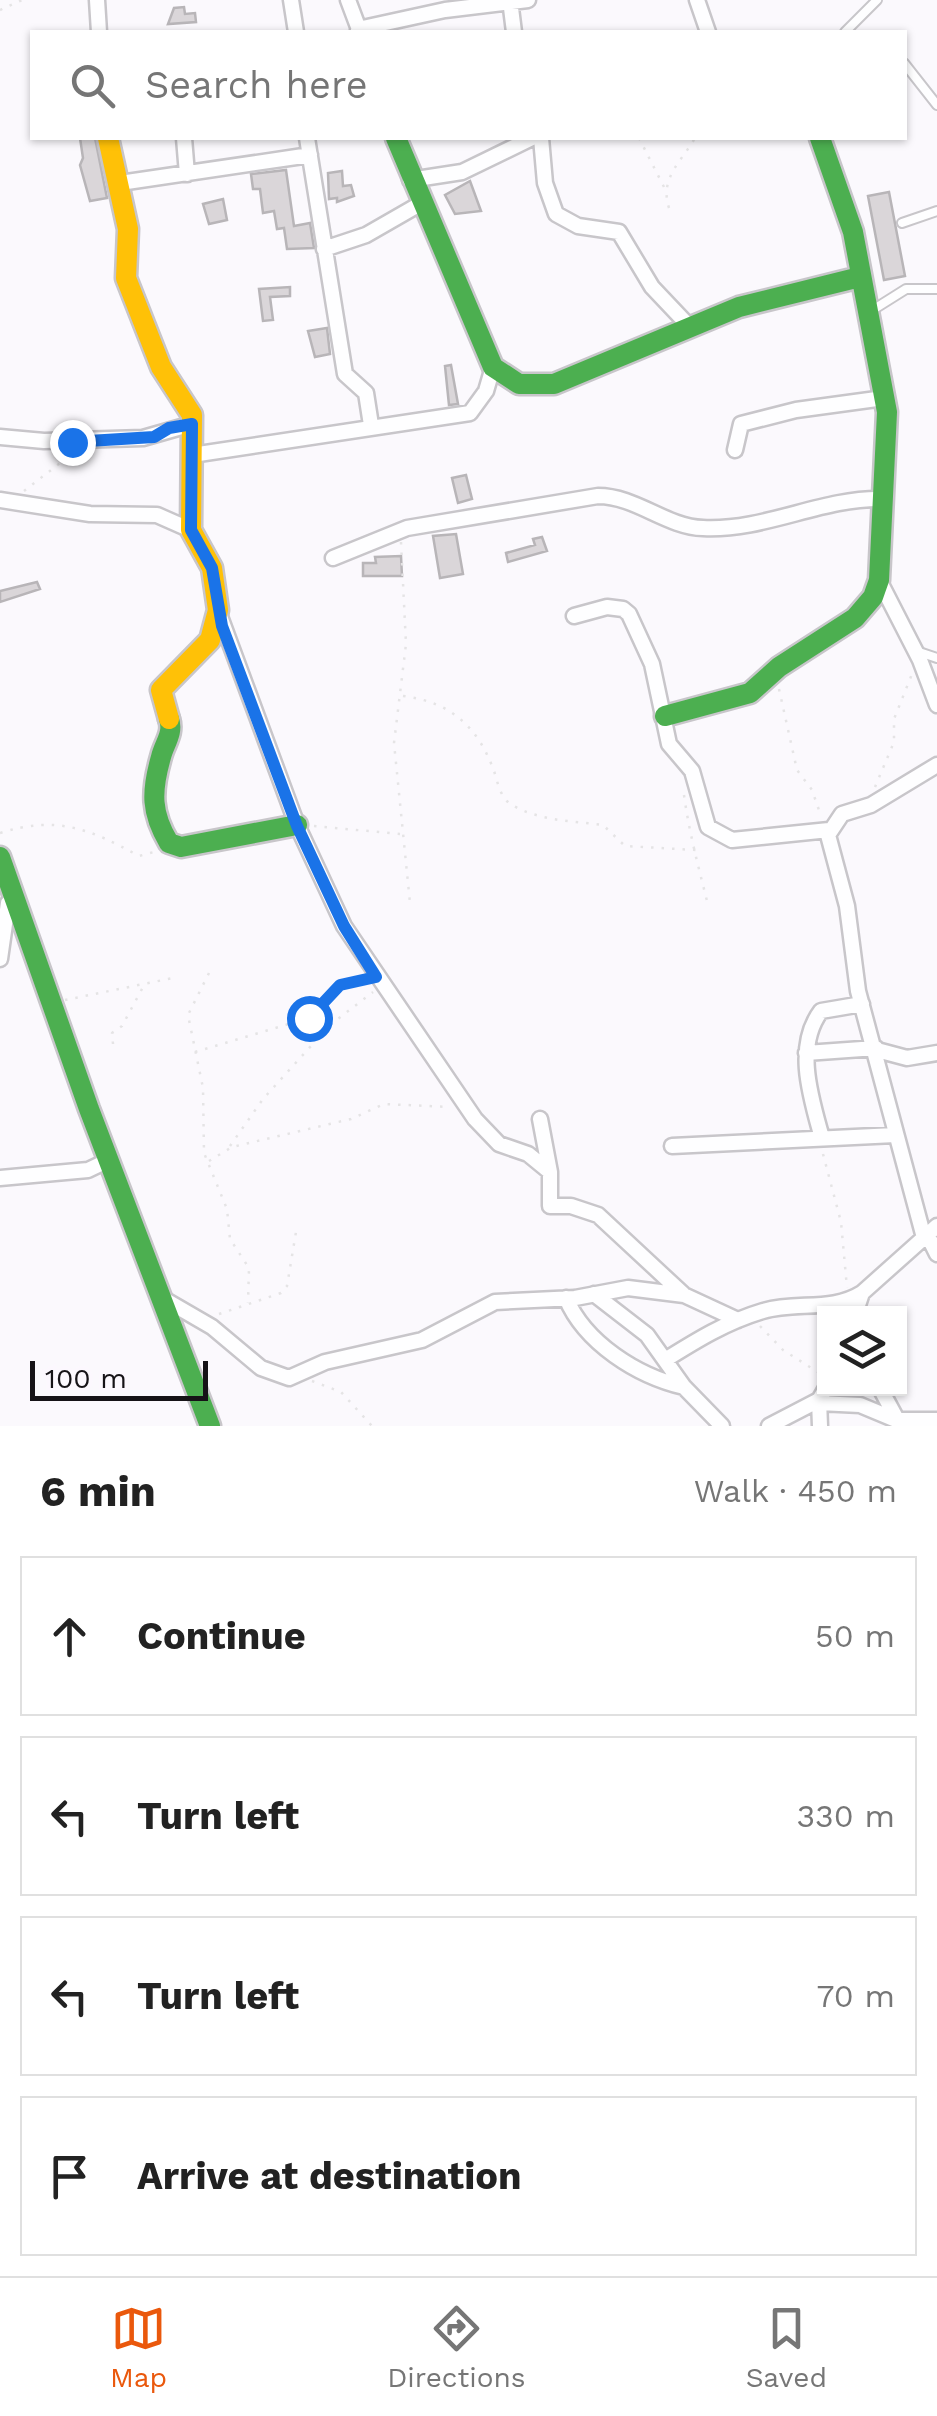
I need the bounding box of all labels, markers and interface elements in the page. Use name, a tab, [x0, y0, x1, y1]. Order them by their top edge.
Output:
search box	[30, 30, 907, 140]
icon: search	[65, 58, 120, 113]
text: Search here	[145, 63, 368, 107]
route end	[50, 420, 96, 466]
route start	[287, 996, 333, 1042]
map controls	[817, 1306, 907, 1396]
button: layers	[817, 1306, 907, 1396]
scale bar	[30, 1356, 208, 1400]
text: 100 m	[45, 1362, 127, 1395]
text: 6 min	[40, 1467, 156, 1516]
text: Walk · 450 m	[694, 1472, 897, 1510]
icon: ahead	[42, 1609, 97, 1664]
text: Continue	[137, 1614, 306, 1658]
text: 50 m	[815, 1617, 895, 1655]
icon: left	[42, 1789, 97, 1844]
text: Turn left	[137, 1794, 299, 1838]
text: 330 m	[796, 1797, 895, 1835]
icon: left	[42, 1969, 97, 2024]
text: Turn left	[137, 1974, 299, 2018]
text: 70 m	[816, 1977, 895, 2015]
icon: arrive	[42, 2149, 97, 2204]
text: Arrive at destination	[137, 2154, 522, 2198]
tab: Map	[110, 2301, 167, 2394]
tab: Directions	[387, 2301, 526, 2394]
tab: Saved	[746, 2301, 827, 2394]

